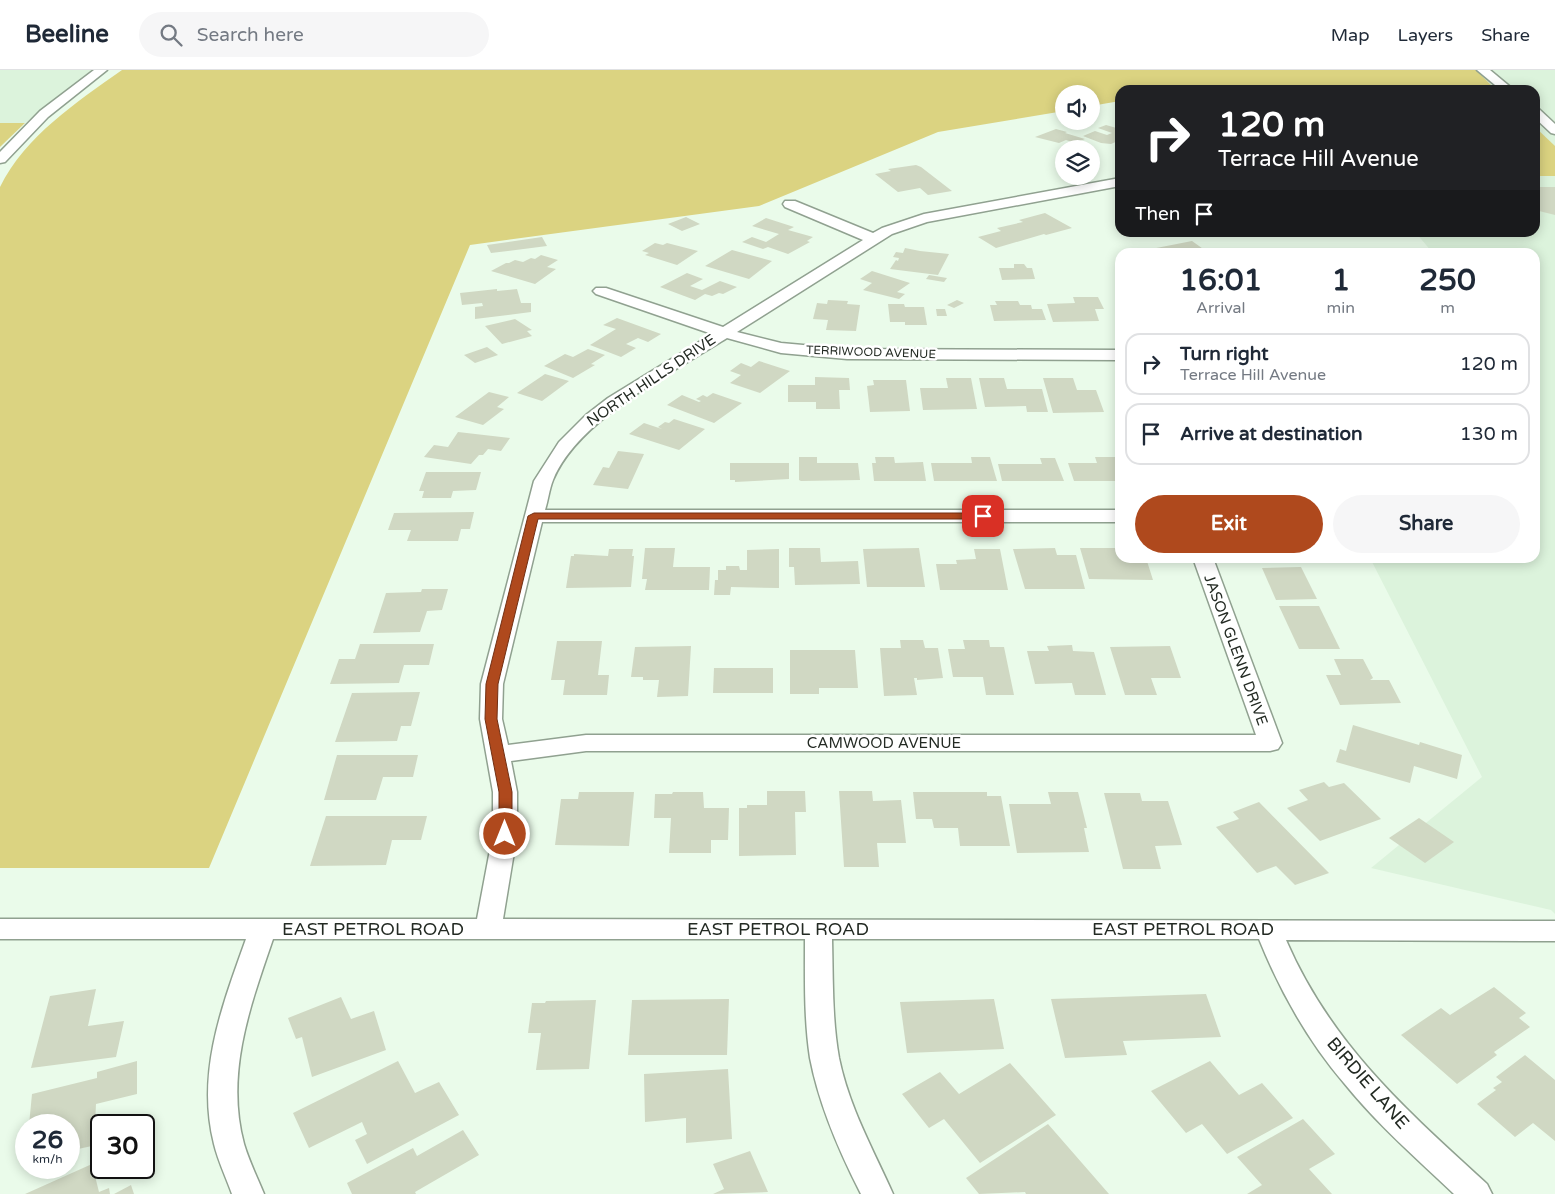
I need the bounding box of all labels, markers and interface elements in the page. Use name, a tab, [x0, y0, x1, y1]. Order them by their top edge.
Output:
search box	[139, 12, 489, 57]
text: Beeline	[25, 20, 109, 49]
icon: search	[157, 21, 185, 49]
text: Search here	[197, 24, 304, 46]
text: Map	[1331, 24, 1370, 46]
text: Layers	[1398, 24, 1453, 46]
text: Share	[1481, 24, 1530, 46]
map controls	[1055, 85, 1100, 185]
button: sound	[1055, 85, 1100, 130]
text: 120 m	[1218, 104, 1325, 146]
icon: right	[1135, 105, 1200, 170]
button: layers	[1055, 140, 1100, 185]
text: Terrace Hill Avenue	[1218, 146, 1419, 172]
icon: arrive	[1190, 200, 1218, 228]
text: Then	[1135, 203, 1180, 225]
text: 16:01	[1179, 262, 1262, 299]
text: 1	[1331, 262, 1350, 299]
text: 250	[1419, 262, 1476, 299]
text: Arrival	[1196, 298, 1246, 318]
text: min	[1327, 298, 1355, 318]
text: m	[1440, 298, 1455, 318]
street label: NORTH HILLS DRIVE	[583, 330, 719, 430]
street label: TERRIWOOD AVENUE	[806, 343, 937, 361]
text: Turn right	[1180, 343, 1268, 365]
icon: right	[1137, 350, 1165, 378]
text: 120 m	[1460, 353, 1518, 375]
text: Terrace Hill Avenue	[1180, 365, 1326, 385]
icon: arrive	[1137, 420, 1165, 448]
text: Arrive at destination	[1180, 423, 1363, 445]
text: 130 m	[1460, 423, 1518, 445]
pin	[962, 495, 1004, 537]
button: Exit	[1135, 495, 1323, 553]
button: Share	[1333, 495, 1520, 553]
icon: arrive	[969, 502, 997, 530]
street label: JASON GLENN DRIVE	[1200, 572, 1272, 728]
street label: CAMWOOD AVENUE	[807, 734, 961, 752]
position arrow	[478, 807, 530, 859]
street label: EAST PETROL ROAD	[282, 918, 464, 940]
street label: EAST PETROL ROAD	[687, 918, 869, 940]
street label: EAST PETROL ROAD	[1092, 918, 1274, 940]
street label: BIRDIE LANE	[1322, 1033, 1414, 1133]
speed limit sign: 30	[90, 1114, 155, 1179]
text: 26	[32, 1125, 63, 1155]
text: km/h	[32, 1152, 63, 1166]

